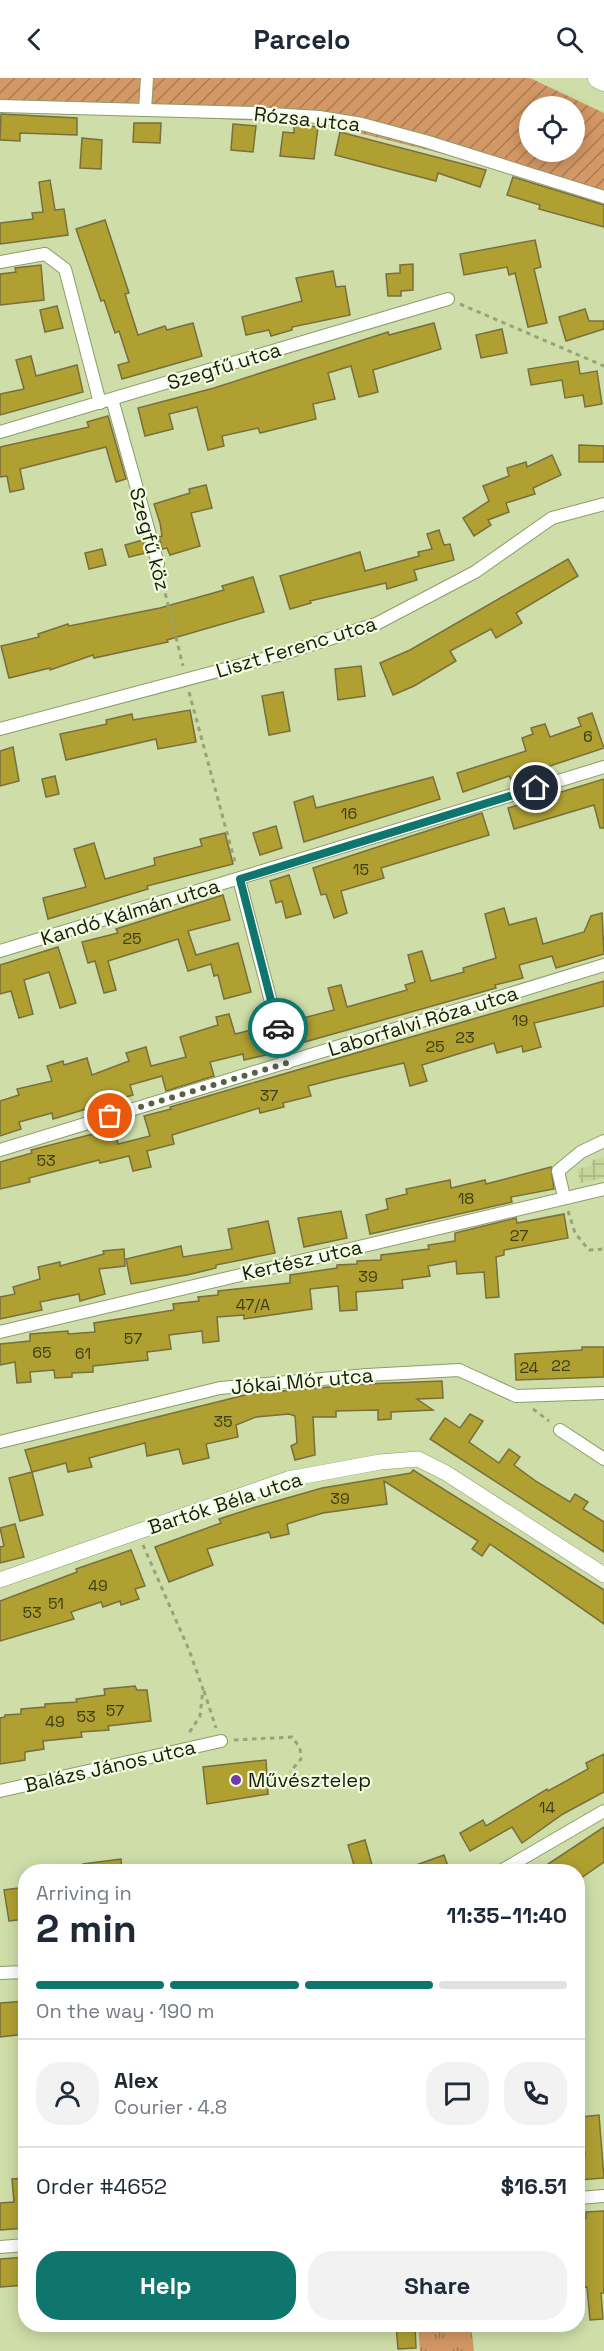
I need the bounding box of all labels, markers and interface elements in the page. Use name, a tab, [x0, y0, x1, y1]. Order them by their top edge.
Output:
text: Parcelo	[254, 22, 350, 57]
icon: back	[18, 23, 51, 56]
icon: search	[553, 23, 586, 56]
map controls	[519, 96, 585, 162]
button: locate	[519, 96, 585, 162]
street label: Rózsa utca	[253, 100, 361, 138]
street label: Szegfű utca	[164, 336, 284, 396]
street label: Szegfű köz	[124, 485, 176, 593]
street label: Liszt Ferenc utca	[213, 610, 379, 684]
house number: 6	[583, 726, 593, 747]
pin	[510, 762, 561, 813]
icon: home	[519, 771, 552, 804]
house number: 16	[341, 803, 357, 824]
house number: 15	[353, 859, 369, 880]
street label: Kandó Kálmán utca	[37, 872, 223, 952]
house number: 25	[122, 928, 142, 949]
street label: Laborfalvi Róza utca	[325, 980, 521, 1062]
courier	[248, 998, 308, 1058]
house number: 19	[512, 1010, 528, 1031]
icon: car	[262, 1012, 295, 1045]
house number: 23	[455, 1027, 475, 1048]
house number: 25	[425, 1036, 445, 1057]
house number: 37	[260, 1085, 278, 1106]
pin	[84, 1090, 135, 1141]
icon: bag	[93, 1099, 126, 1132]
house number: 53	[36, 1150, 56, 1171]
house number: 18	[458, 1188, 474, 1209]
house number: 27	[510, 1225, 528, 1246]
street label: Kertész utca	[239, 1234, 365, 1286]
house number: 39	[358, 1266, 378, 1287]
house number: 47/A	[236, 1294, 270, 1315]
house number: 57	[124, 1328, 142, 1349]
house number: 65	[32, 1342, 52, 1363]
house number: 61	[75, 1343, 91, 1364]
house number: 22	[551, 1355, 571, 1376]
house number: 24	[519, 1357, 539, 1378]
street label: Jókai Mór utca	[230, 1362, 374, 1400]
house number: 35	[213, 1411, 233, 1432]
street label: Bartók Béla utca	[145, 1466, 305, 1540]
house number: 39	[330, 1488, 350, 1509]
house number: 49	[88, 1575, 108, 1596]
house number: 51	[48, 1593, 64, 1614]
house number: 53	[22, 1602, 42, 1623]
house number: 57	[106, 1700, 124, 1721]
house number: 53	[76, 1706, 96, 1727]
house number: 49	[45, 1711, 65, 1732]
street label: Balázs János utca	[22, 1734, 198, 1798]
place label: Művésztelep	[248, 1767, 371, 1793]
marker: Művésztelep	[229, 1773, 243, 1787]
house number: 14	[539, 1797, 555, 1818]
text: Arriving in	[36, 1880, 132, 1906]
text: 11:35–11:40	[446, 1901, 567, 1929]
text: 2 min	[36, 1904, 137, 1953]
text: On the way · 190 m	[36, 1998, 214, 2024]
button: person	[36, 2062, 99, 2125]
button: chat	[426, 2062, 489, 2125]
button: phone	[504, 2062, 567, 2125]
text: Alex	[114, 2066, 159, 2094]
text: Courier · 4.8	[114, 2094, 227, 2120]
text: Order #4652	[36, 2172, 167, 2200]
text: $16.51	[501, 2172, 567, 2200]
button: Help	[36, 2251, 296, 2320]
button: Share	[308, 2251, 567, 2320]

